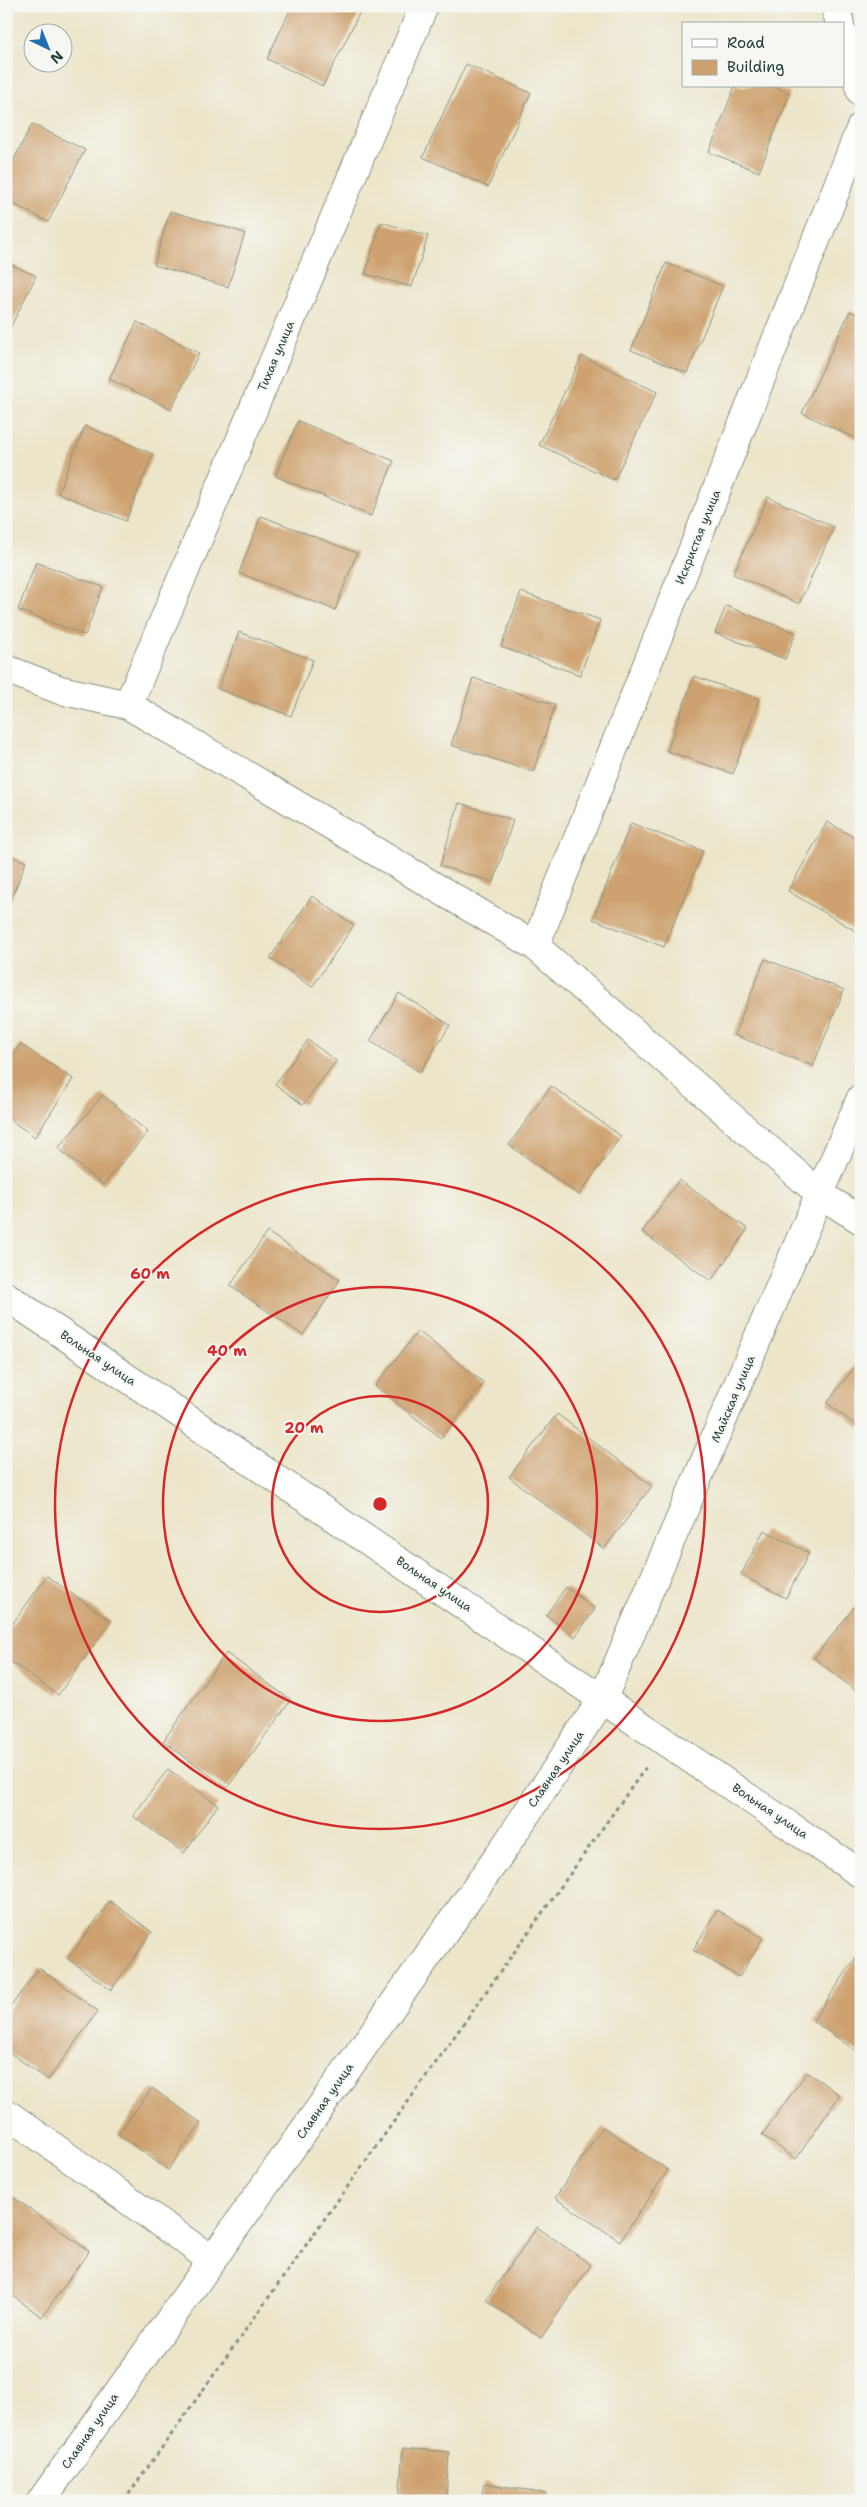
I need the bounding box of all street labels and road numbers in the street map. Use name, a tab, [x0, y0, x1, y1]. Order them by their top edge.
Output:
street label: Тихая улица	[254, 318, 298, 393]
street label: Искристая улица	[672, 487, 724, 587]
street label: Вольная улица	[57, 1327, 139, 1390]
street label: Майская улица	[707, 1352, 759, 1445]
street label: Вольная улица	[393, 1553, 475, 1616]
street label: Славная улица	[524, 1727, 588, 1810]
street label: Вольная улица	[729, 1780, 811, 1843]
street label: Славная улица	[293, 2059, 357, 2142]
street label: Славная улица	[58, 2389, 122, 2472]

